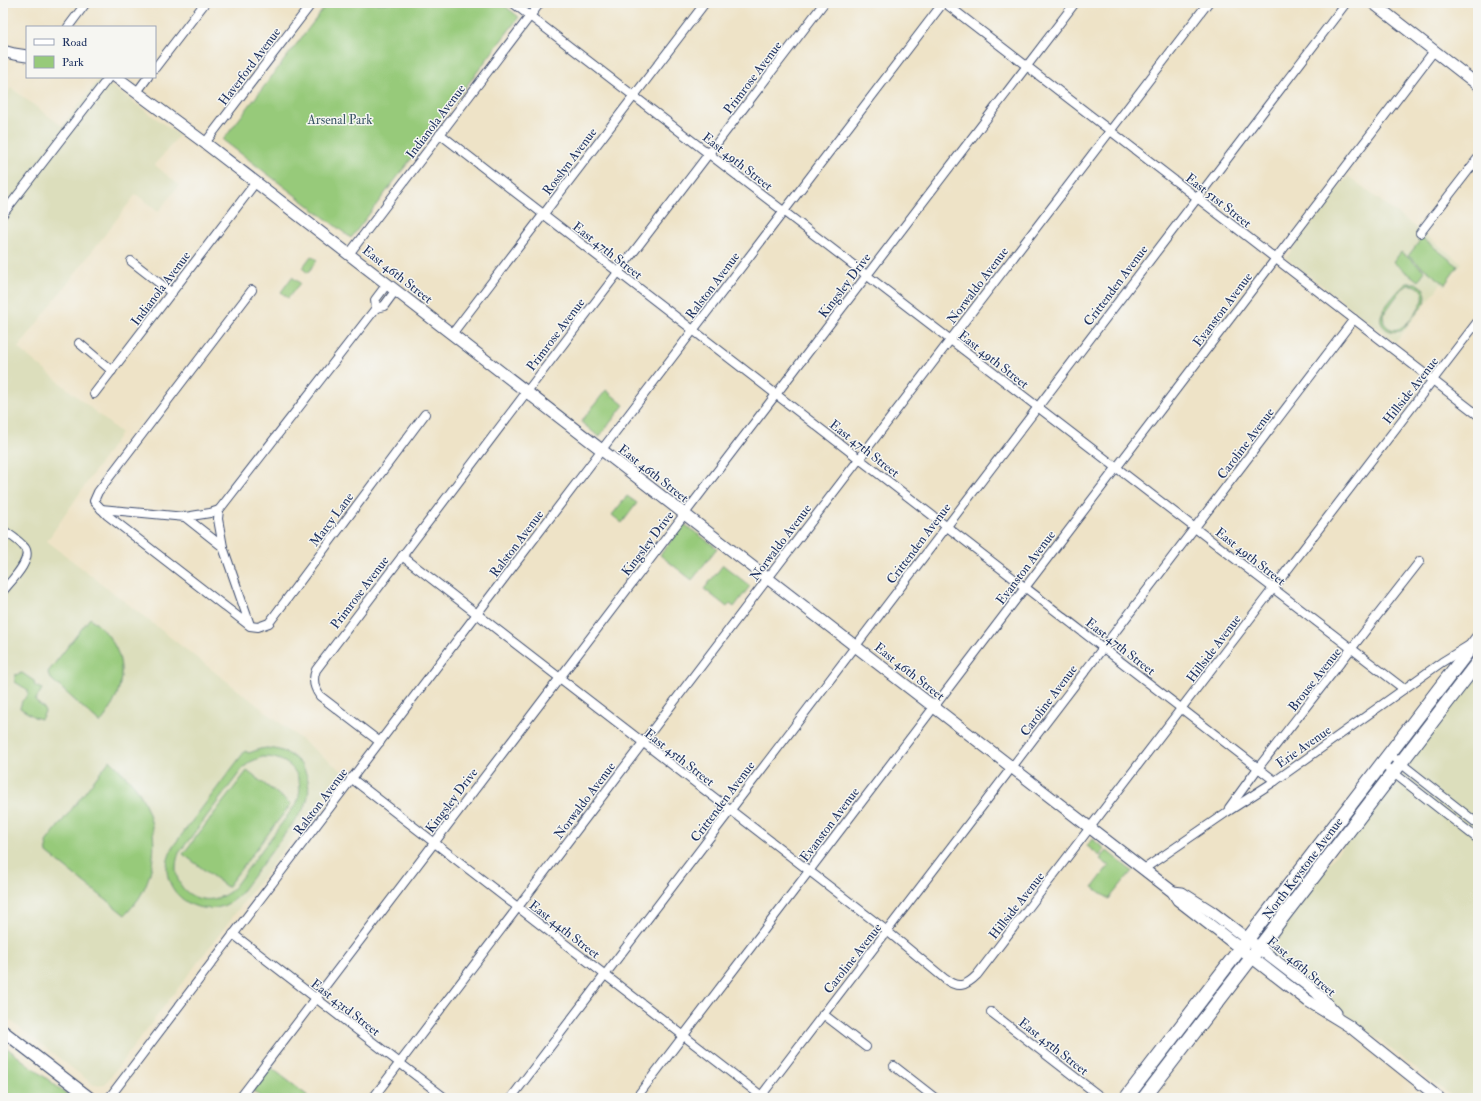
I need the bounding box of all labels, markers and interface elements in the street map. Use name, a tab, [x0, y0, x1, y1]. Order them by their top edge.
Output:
street label: Haverford Avenue	[215, 24, 285, 109]
legend	[26, 26, 156, 78]
text: Road	[62, 35, 87, 50]
street label: Primrose Avenue	[720, 38, 786, 117]
text: Park	[62, 55, 84, 70]
street label: Indianola Avenue	[403, 81, 469, 162]
park label: Arsenal Park	[307, 112, 373, 128]
street label: Rosslyn Avenue	[539, 124, 602, 199]
street label: East 49th Street	[699, 129, 776, 194]
street label: East 51st Street	[1182, 170, 1255, 231]
street label: East 47th Street	[569, 219, 645, 283]
street label: East 46th Street	[359, 242, 436, 307]
street label: Crittenden Avenue	[1080, 242, 1152, 329]
street label: Norwaldo Avenue	[944, 244, 1012, 327]
street label: Indianola Avenue	[128, 248, 194, 329]
street label: Ralston Avenue	[682, 248, 744, 322]
street label: Kingsley Drive	[815, 250, 875, 322]
street label: Evanston Avenue	[1190, 269, 1256, 350]
street label: Primrose Avenue	[523, 295, 589, 374]
street label: East 49th Street	[955, 327, 1032, 392]
street label: Hillside Avenue	[1380, 353, 1442, 427]
street label: Caroline Avenue	[1214, 404, 1278, 482]
street label: East 47th Street	[826, 417, 902, 481]
street label: East 46th Street	[615, 441, 692, 506]
street label: Marcy Lane	[306, 489, 358, 550]
street label: Crittenden Avenue	[883, 500, 955, 587]
street label: Norwaldo Avenue	[747, 501, 815, 584]
street label: Ralston Avenue	[486, 506, 548, 580]
street label: Kingsley Drive	[618, 508, 678, 580]
street label: East 49th Street	[1212, 524, 1289, 589]
street label: Evanston Avenue	[993, 527, 1059, 608]
street label: Primrose Avenue	[327, 553, 393, 632]
street label: Hillside Avenue	[1183, 611, 1245, 686]
street label: East 47th Street	[1082, 615, 1158, 679]
street label: East 46th Street	[871, 639, 948, 704]
street label: Brouse Avenue	[1285, 644, 1345, 715]
street label: Caroline Avenue	[1017, 661, 1081, 739]
street label: Erie Avenue	[1273, 722, 1335, 772]
street label: East 45th Street	[641, 726, 717, 790]
street label: Crittenden Avenue	[687, 758, 759, 845]
street label: Norwaldo Avenue	[551, 759, 619, 842]
street label: Ralston Avenue	[290, 764, 352, 838]
street label: Kingsley Drive	[422, 765, 482, 837]
street label: Evanston Avenue	[797, 784, 863, 865]
street label: North Keystone Avenue	[1259, 814, 1348, 923]
street label: Hillside Avenue	[986, 868, 1048, 942]
street label: East 44th Street	[526, 897, 603, 962]
street label: Caroline Avenue	[820, 920, 886, 997]
street label: East 46th Street	[1264, 933, 1339, 1000]
street label: East 43rd Street	[308, 976, 383, 1040]
street label: East 45th Street	[1015, 1015, 1091, 1079]

